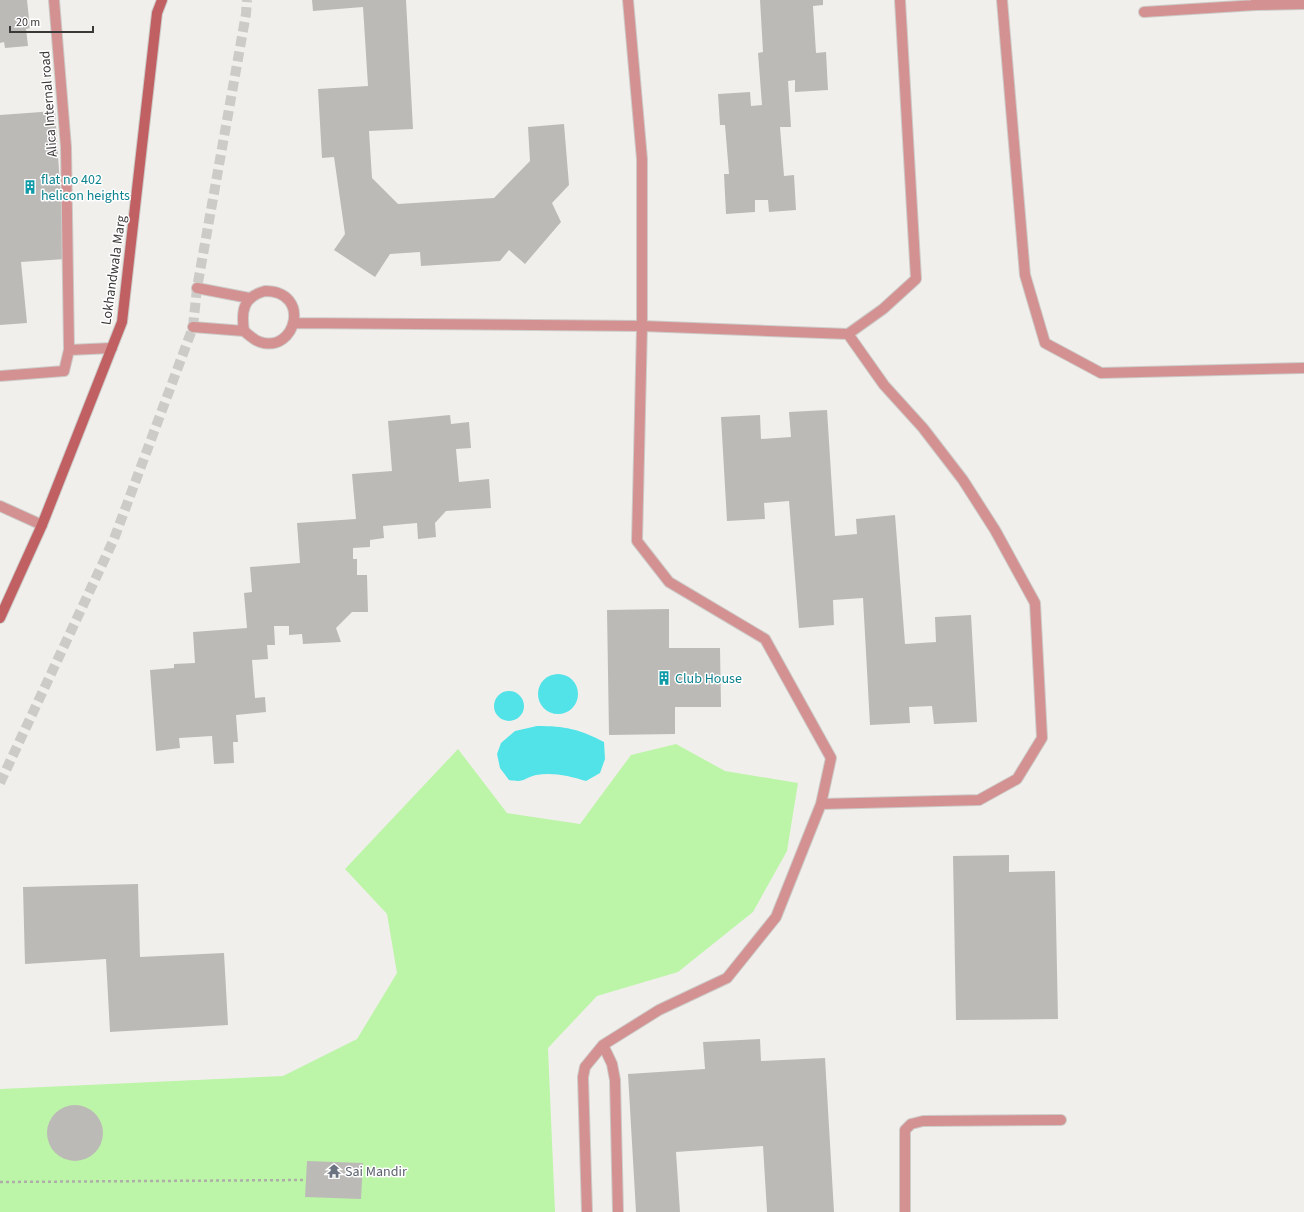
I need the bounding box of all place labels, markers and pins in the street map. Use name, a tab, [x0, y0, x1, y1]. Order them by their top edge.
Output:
place label: flat no 402 helicon heights	[41, 170, 130, 206]
building icon: flat no 402 helicon heights	[22, 179, 38, 195]
place label: Club House	[675, 669, 742, 689]
building icon: Club House	[656, 670, 672, 686]
place label: Sai Mandir	[345, 1162, 407, 1182]
temple icon: Sai Mandir	[326, 1163, 342, 1179]

